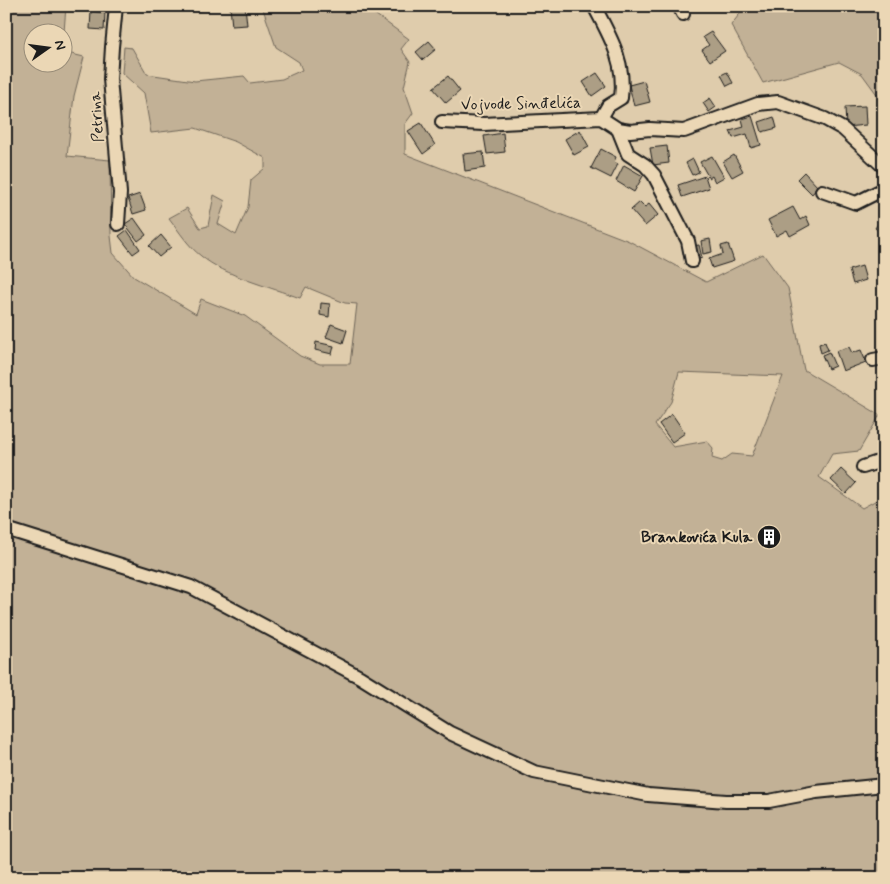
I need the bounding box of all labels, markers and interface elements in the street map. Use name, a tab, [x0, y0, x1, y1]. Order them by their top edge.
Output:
north arrow	[22, 22, 72, 72]
text: N	[50, 38, 70, 52]
street label: Petrina	[85, 91, 109, 143]
street label: Vojvode Sinđelića	[461, 92, 581, 116]
building icon: Brankovića Kula	[756, 524, 782, 550]
place label: Brankovića Kula	[641, 527, 752, 548]

